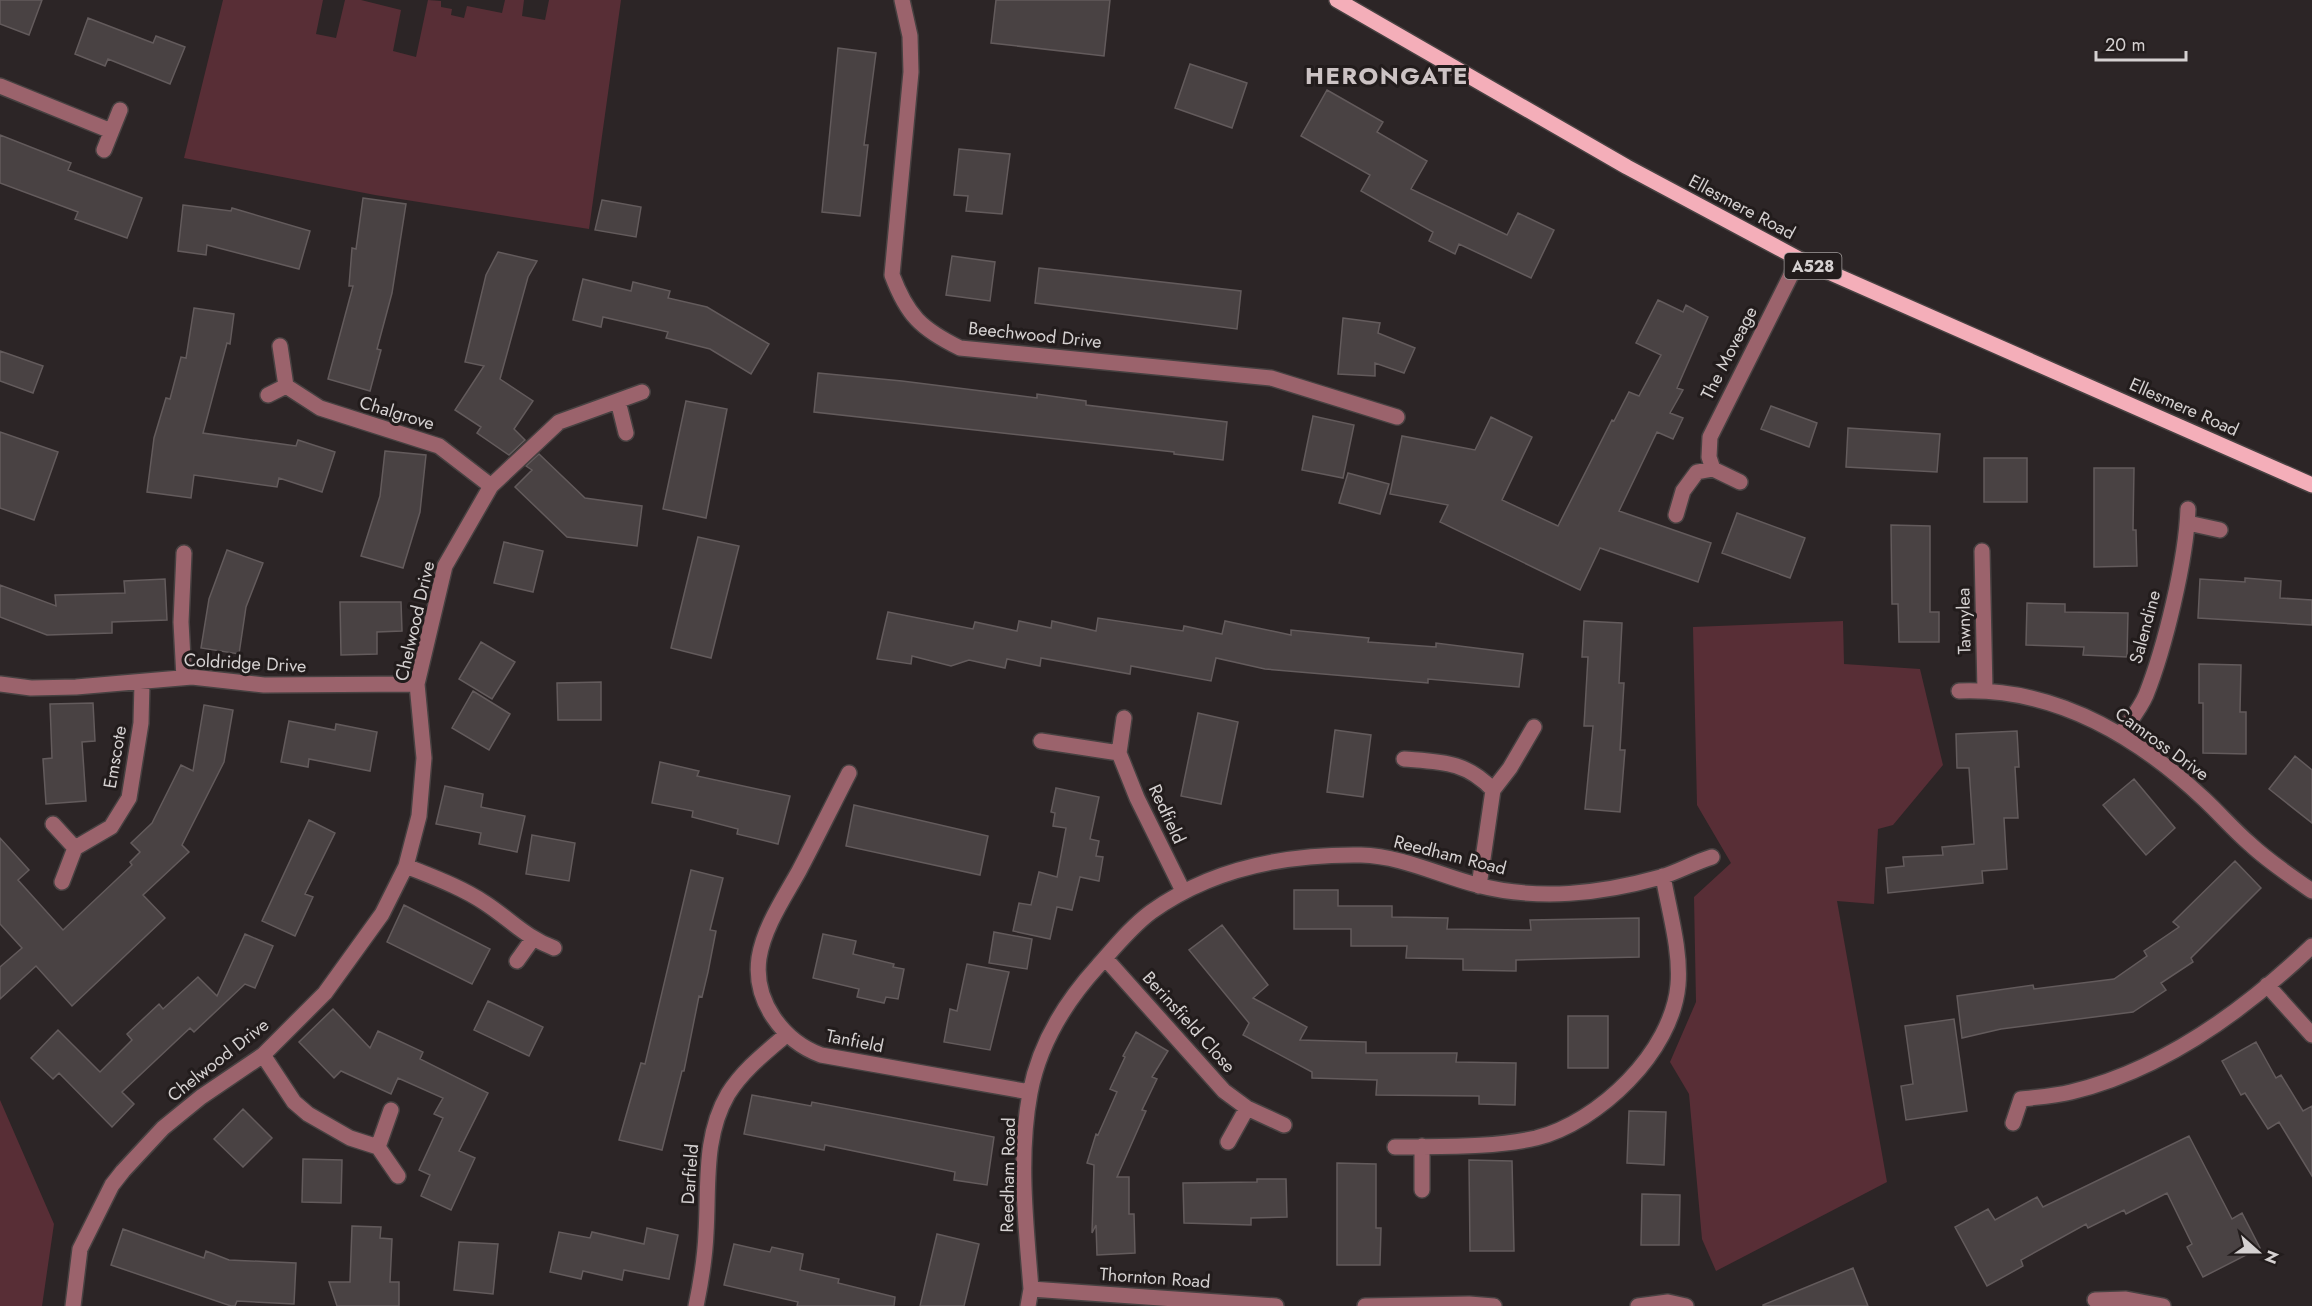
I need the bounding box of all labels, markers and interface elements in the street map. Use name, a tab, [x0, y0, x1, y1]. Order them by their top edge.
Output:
scale bar	[2096, 24, 2186, 62]
text: 20 m	[2105, 32, 2145, 58]
district label: HERONGATE	[1305, 58, 1469, 93]
street label: Ellesmere Road	[1684, 168, 1800, 246]
road number: A528	[1784, 253, 1842, 279]
street label: The Moveage	[1694, 302, 1764, 404]
street label: Beechwood Drive	[967, 315, 1103, 355]
street label: Ellesmere Road	[2125, 371, 2243, 443]
street label: Chalgrove	[356, 389, 438, 437]
street label: Chelwood Drive	[389, 558, 441, 684]
street label: Tawnylea	[1950, 587, 1978, 655]
street label: Salendine	[2123, 587, 2167, 667]
street label: Coldridge Drive	[183, 647, 307, 679]
street label: Camross Drive	[2110, 701, 2214, 787]
street label: Emscote	[97, 724, 133, 790]
street label: Redfield	[1142, 780, 1192, 848]
street label: Reedham Road	[1391, 828, 1509, 882]
street label: Berinsfield Close	[1136, 966, 1242, 1078]
street label: Chelwood Drive	[162, 1012, 274, 1108]
street label: Tanfield	[824, 1023, 886, 1059]
street label: Reedham Road	[994, 1117, 1022, 1233]
street label: Darfield	[675, 1143, 705, 1205]
north arrow	[2228, 1222, 2288, 1282]
text: N	[2259, 1247, 2285, 1267]
street label: Thornton Road	[1099, 1261, 1211, 1295]

